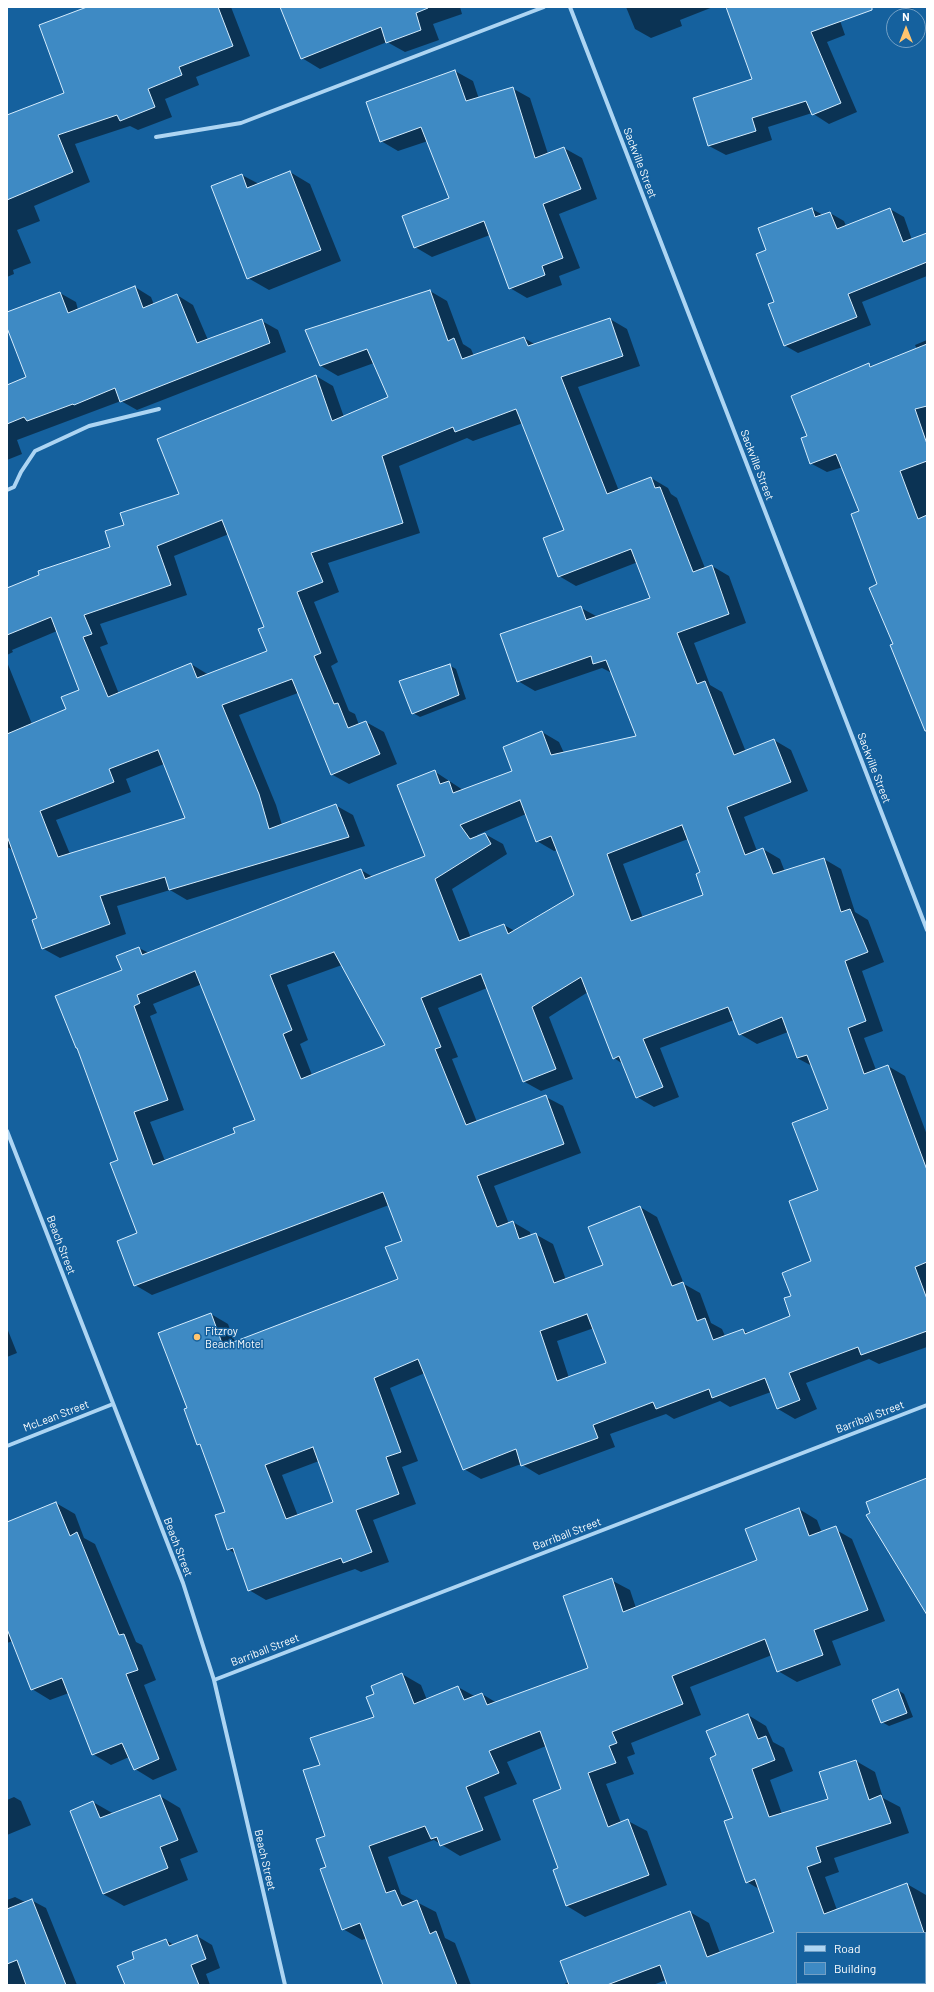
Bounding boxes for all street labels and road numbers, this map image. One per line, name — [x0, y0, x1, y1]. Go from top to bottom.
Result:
street label: Sackville Street — [621, 126, 659, 200]
street label: Sackville Street — [738, 428, 776, 502]
street label: Sackville Street — [855, 731, 893, 805]
street label: Beach Street — [44, 1214, 78, 1276]
street label: McLean Street — [21, 1397, 91, 1435]
street label: Barriball Street — [834, 1398, 906, 1436]
street label: Barriball Street — [531, 1515, 603, 1553]
street label: Beach Street — [161, 1516, 195, 1578]
street label: Barriball Street — [229, 1631, 301, 1669]
street label: Beach Street — [252, 1828, 278, 1892]

